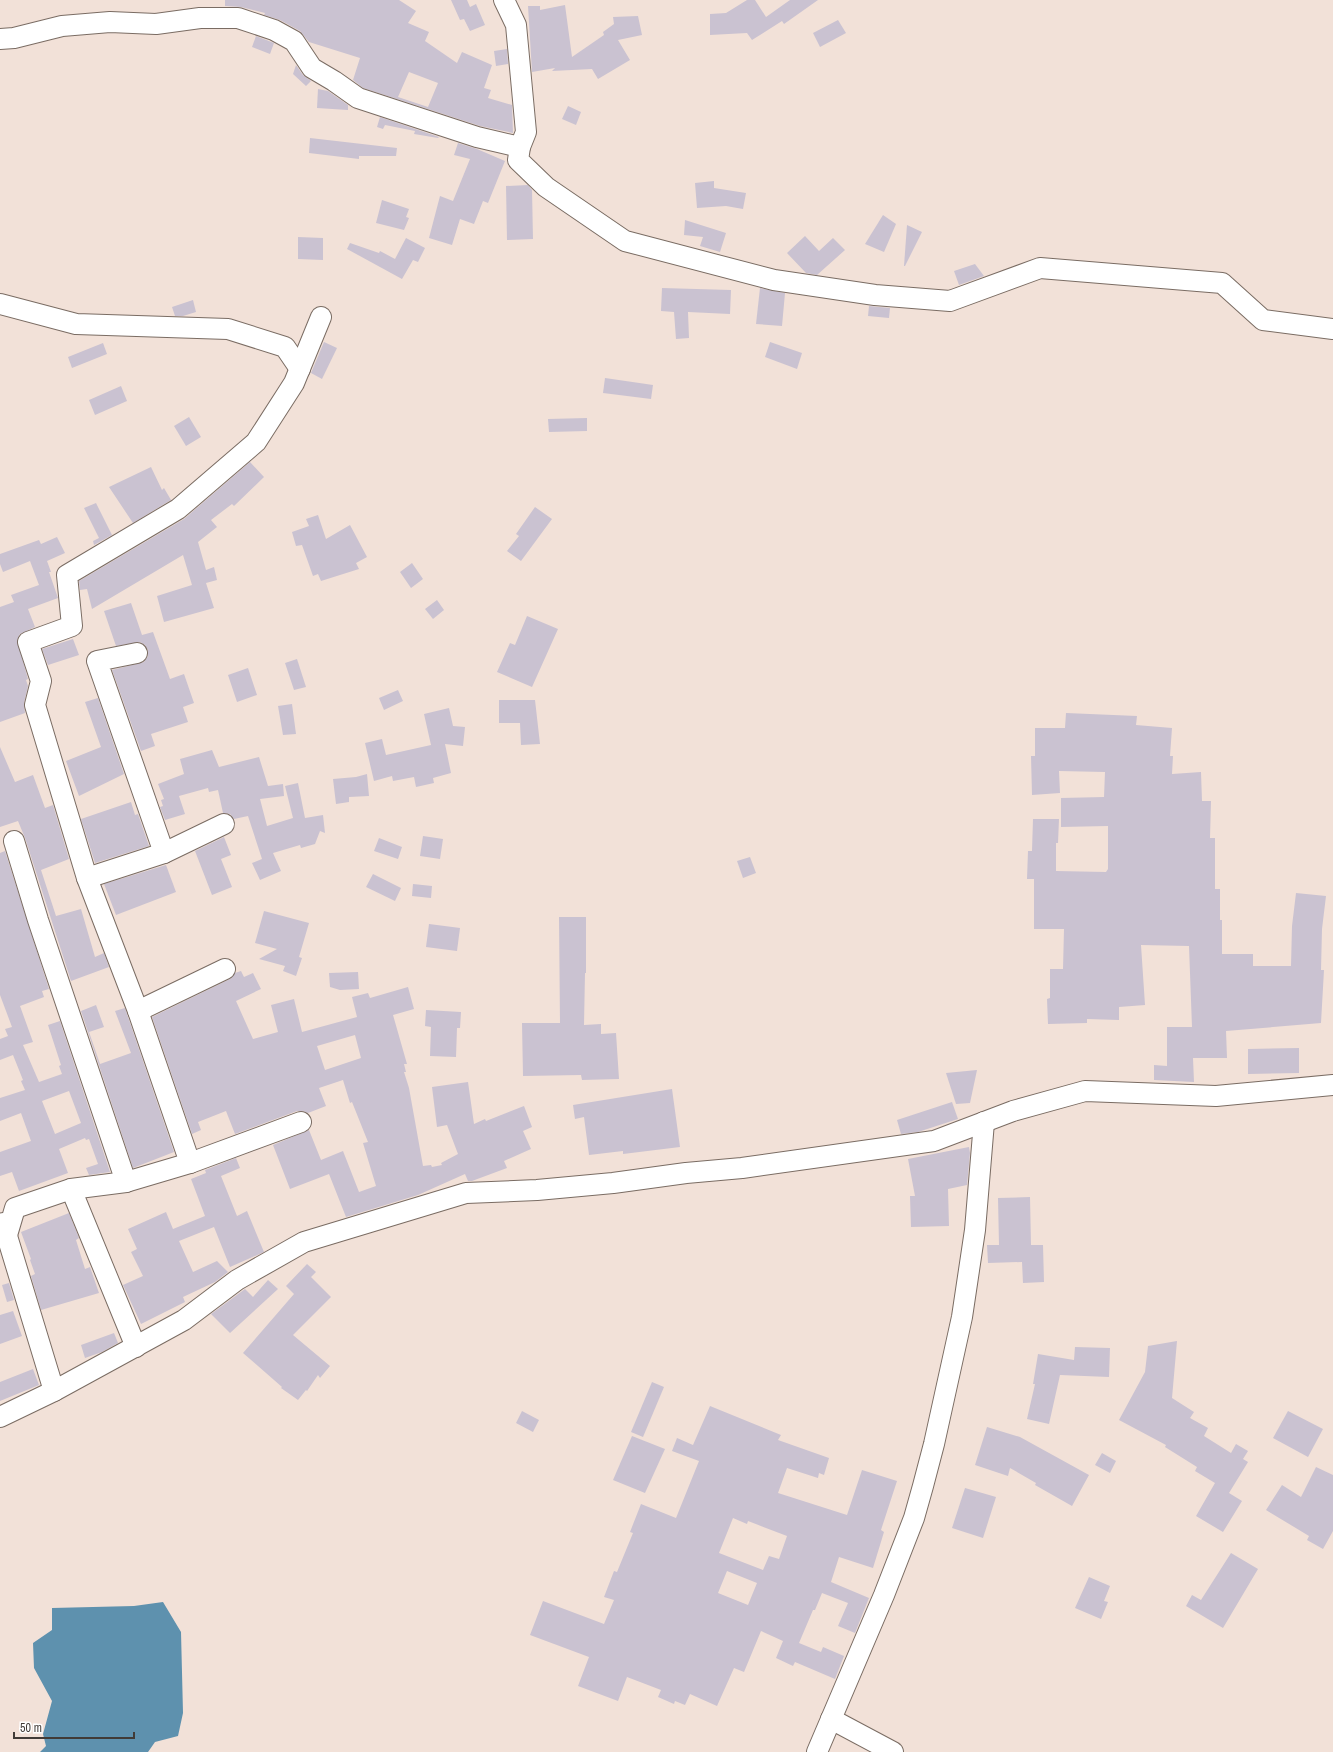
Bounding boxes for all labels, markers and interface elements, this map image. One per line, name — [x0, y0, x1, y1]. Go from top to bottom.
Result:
scale bar — [14, 1714, 134, 1740]
text: 50 m — [20, 1720, 42, 1736]

